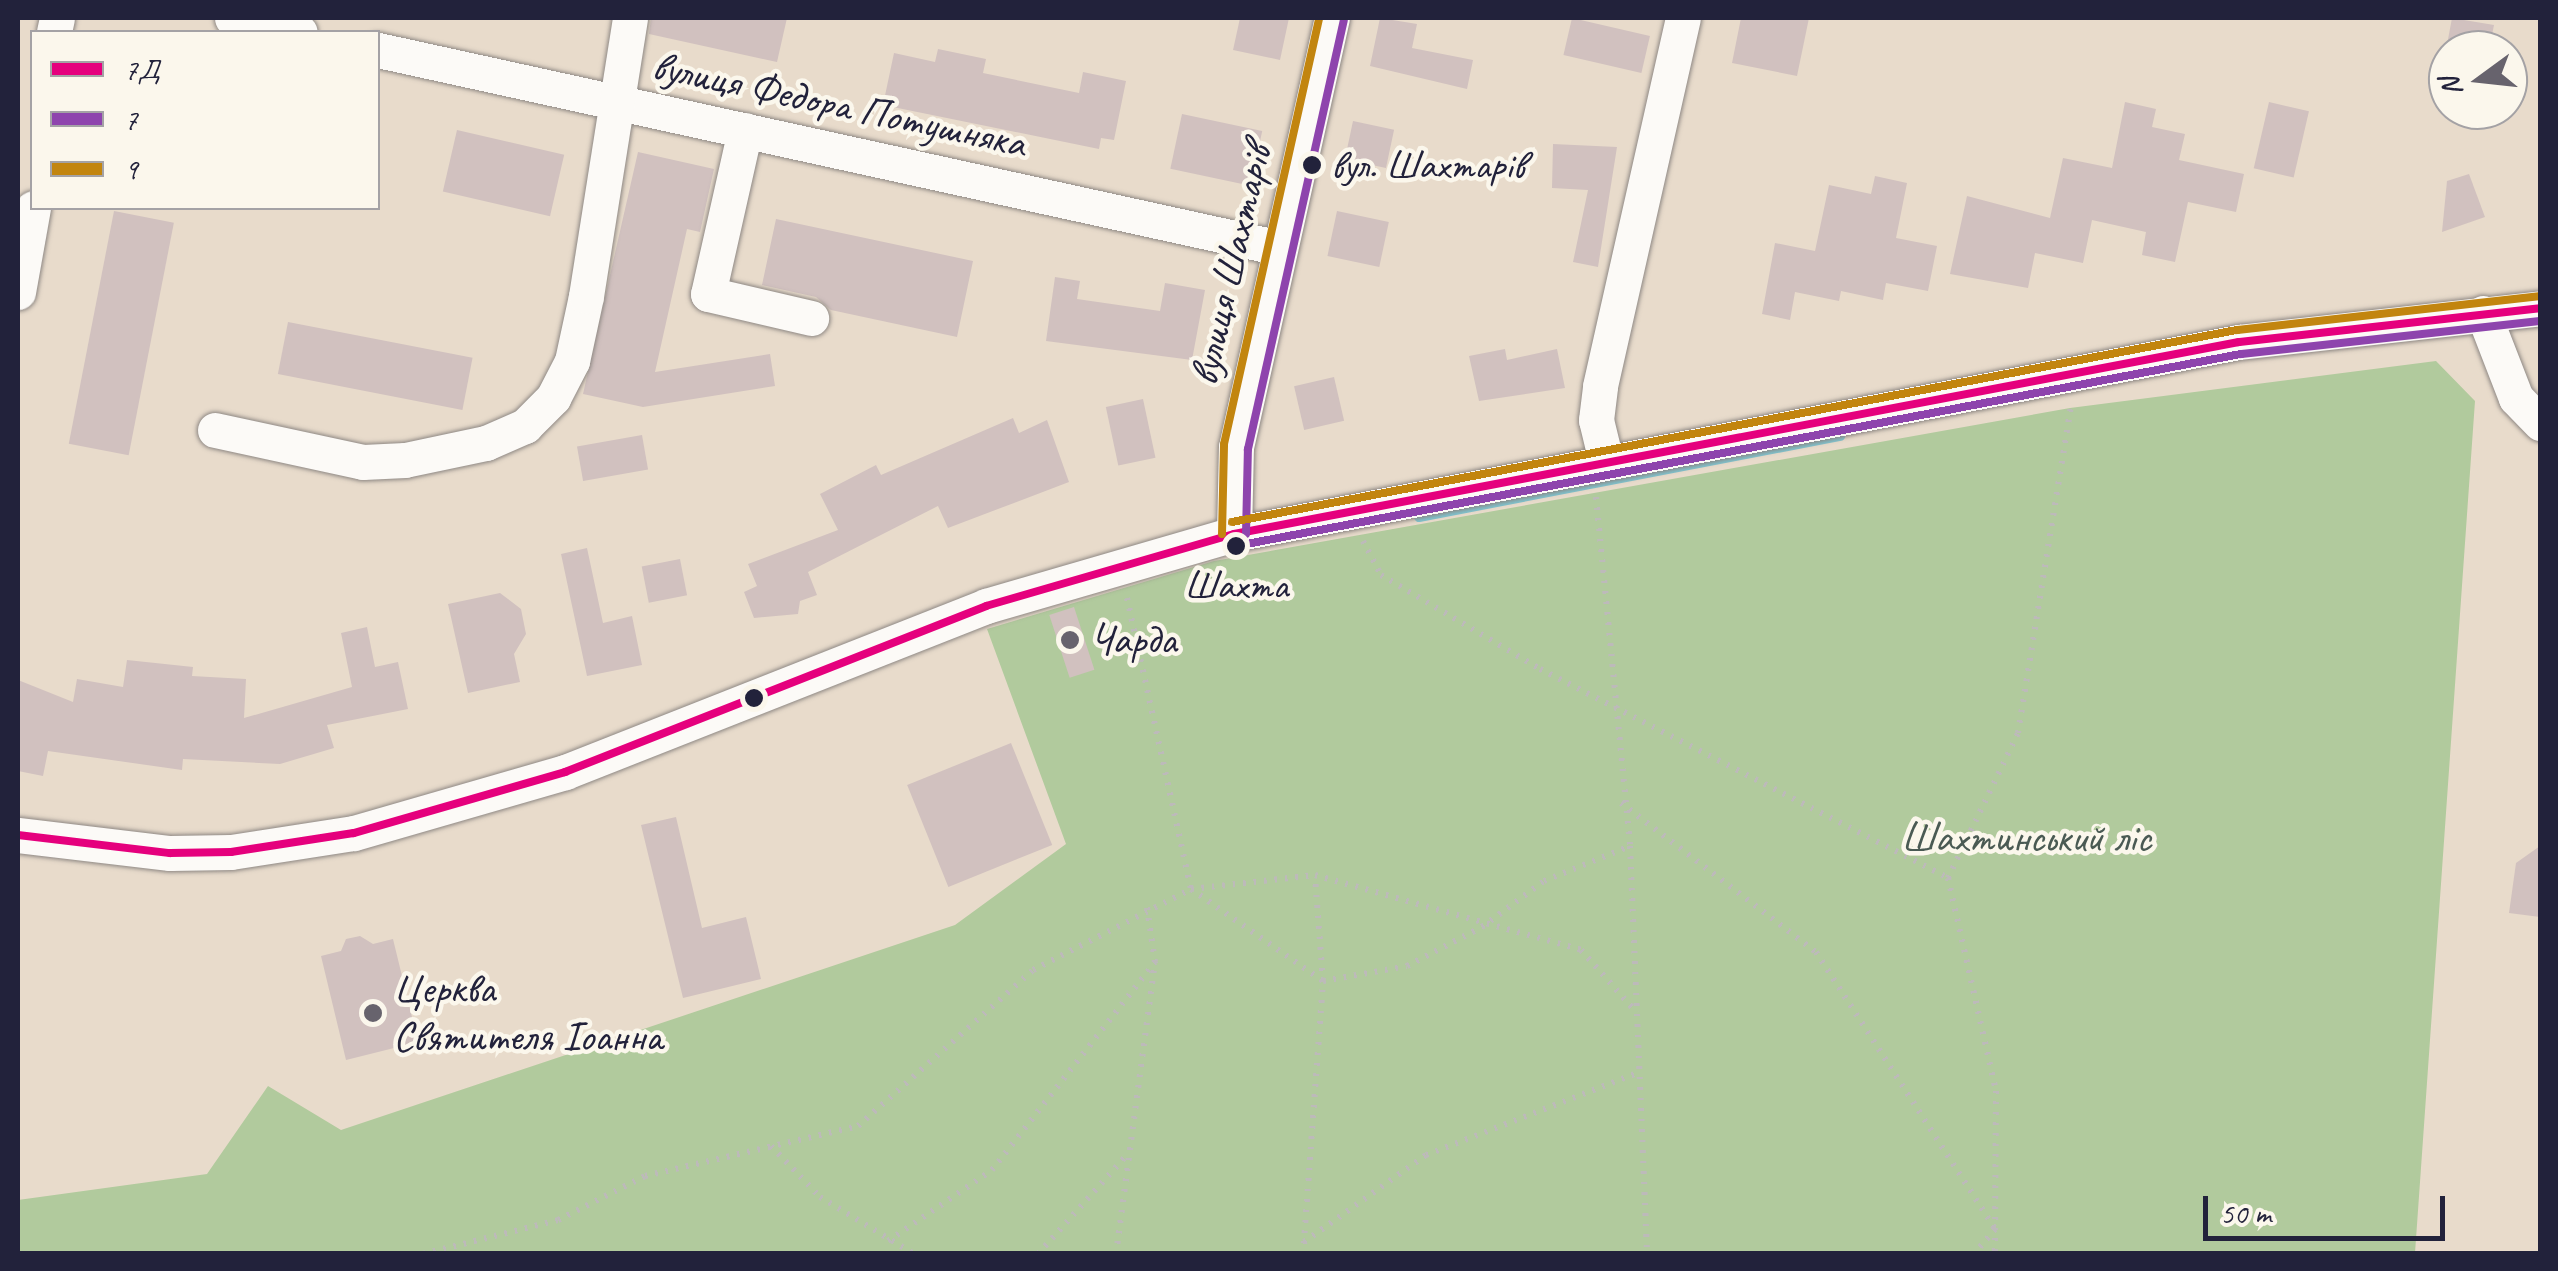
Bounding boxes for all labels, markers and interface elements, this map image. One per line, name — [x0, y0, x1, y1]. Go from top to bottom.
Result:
legend — [30, 30, 380, 210]
north arrow — [2428, 30, 2528, 130]
street label: вулиця Федора Потушняка — [650, 41, 1028, 169]
text: 7Д — [124, 50, 159, 88]
text: N — [2431, 74, 2470, 100]
text: 7 — [124, 100, 138, 138]
street label: вулиця Шахтарів — [1179, 140, 1283, 390]
place label: вул. Шахтарів — [1331, 141, 1525, 189]
text: 9 — [124, 150, 138, 188]
marker: вул. Шахтарів — [1302, 155, 1322, 175]
marker: Шахта — [1226, 536, 1246, 556]
place label: Шахта — [1184, 561, 1288, 609]
place label: Чарда — [1090, 615, 1176, 665]
marker: Чарда — [1059, 629, 1081, 651]
unlabelled marker — [744, 688, 764, 708]
park label: Шахтинський ліс — [1901, 813, 2151, 863]
place label: Церква Святителя Іоанна — [393, 964, 662, 1062]
marker: Церква Святителя Іоанна — [362, 1002, 384, 1024]
scale bar — [2208, 1176, 2450, 1238]
text: 50 m — [2220, 1194, 2271, 1232]

